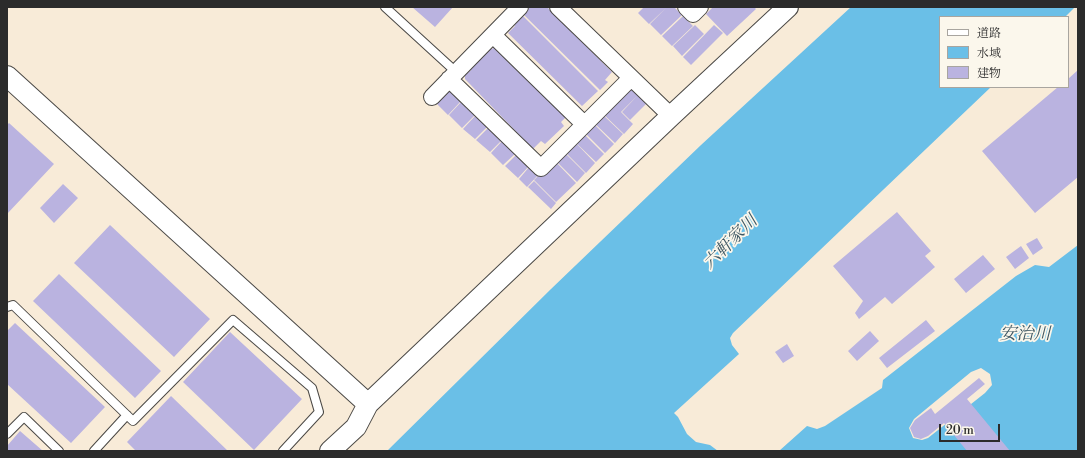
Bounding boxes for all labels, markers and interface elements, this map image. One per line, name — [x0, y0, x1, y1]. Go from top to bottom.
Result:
legend — [939, 16, 1069, 88]
text: 道路 — [977, 26, 1001, 41]
text: 水域 — [977, 46, 1001, 61]
text: 建物 — [977, 66, 1001, 81]
water label: 六軒家川 — [700, 212, 762, 274]
water label: 安治川 — [1000, 325, 1050, 345]
scale bar — [941, 416, 1002, 442]
text: 20 m — [946, 423, 974, 438]

